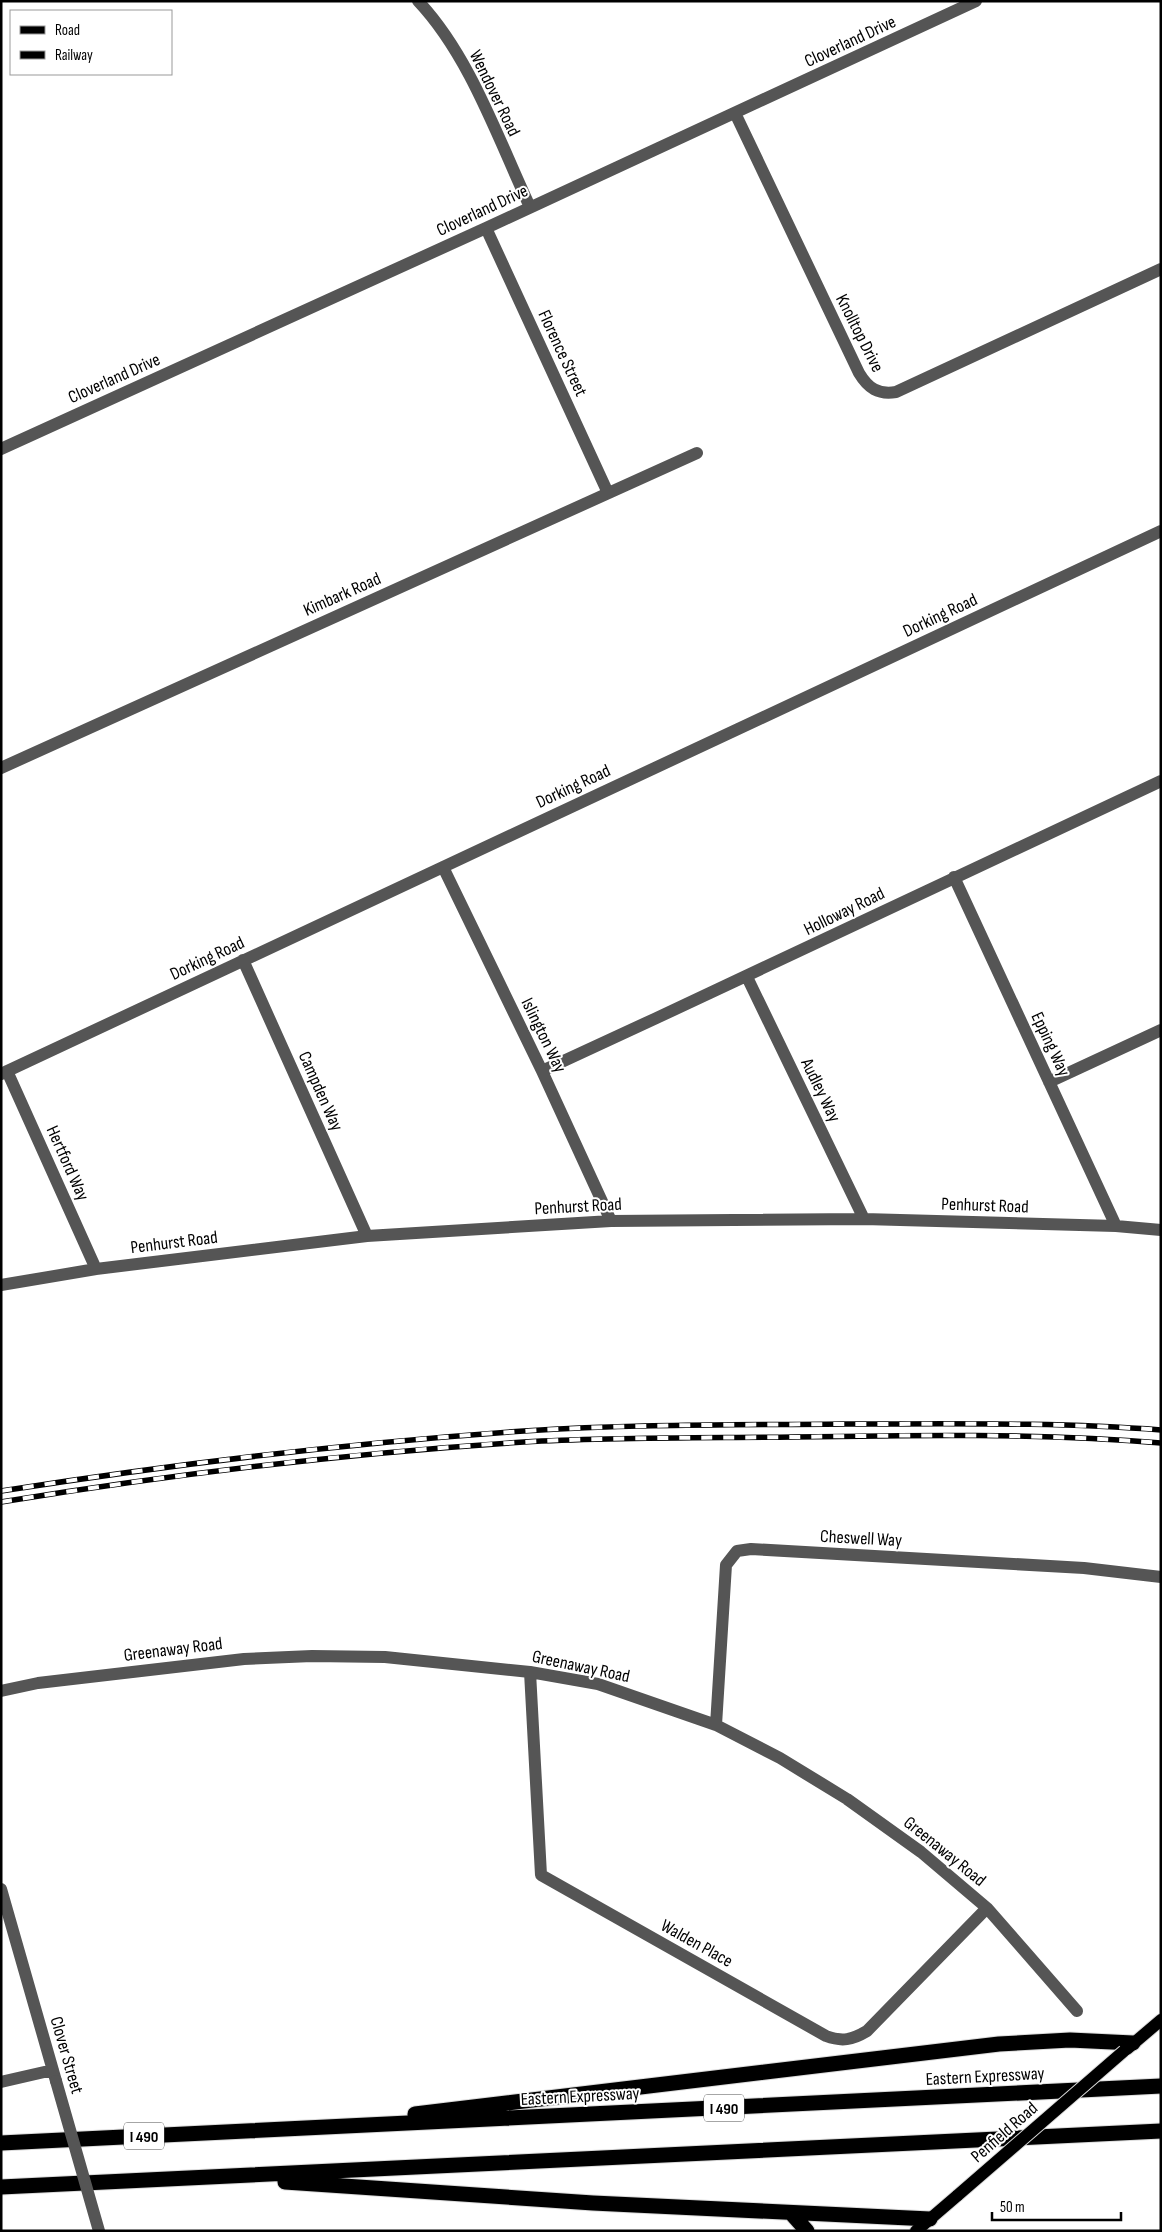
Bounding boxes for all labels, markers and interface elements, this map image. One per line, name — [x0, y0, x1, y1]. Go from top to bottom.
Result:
legend — [10, 10, 172, 75]
street label: Cloverland Drive — [801, 11, 899, 72]
text: Road — [55, 21, 80, 40]
text: Railway — [55, 46, 93, 65]
street label: Wendover Road — [465, 47, 524, 140]
street label: Cloverland Drive — [433, 180, 531, 241]
street label: Knolltop Drive — [831, 291, 888, 376]
street label: Florence Street — [533, 307, 592, 400]
street label: Cloverland Drive — [65, 349, 163, 408]
street label: Kimbark Road — [300, 568, 384, 621]
street label: Dorking Road — [900, 589, 981, 642]
street label: Dorking Road — [533, 760, 614, 813]
street label: Holloway Road — [800, 883, 888, 940]
street label: Dorking Road — [167, 932, 248, 985]
street label: Islington Way — [516, 995, 571, 1076]
street label: Epping Way — [1027, 1009, 1075, 1080]
street label: Campden Way — [294, 1048, 347, 1134]
street label: Audley Way — [796, 1054, 845, 1125]
street label: Hertford Way — [42, 1122, 93, 1204]
street label: Penhurst Road — [941, 1193, 1029, 1218]
street label: Penhurst Road — [534, 1194, 622, 1219]
street label: Penhurst Road — [129, 1227, 219, 1258]
street label: Cheswell Way — [819, 1526, 902, 1551]
street label: Greenaway Road — [122, 1633, 224, 1666]
street label: Greenaway Road — [530, 1646, 632, 1687]
street label: Greenaway Road — [899, 1812, 990, 1891]
street label: Walden Place — [657, 1915, 736, 1972]
street label: Clover Street — [45, 2014, 88, 2097]
street label: Eastern Expressway — [925, 2063, 1045, 2090]
street label: Eastern Expressway — [520, 2083, 640, 2110]
road number: I 490 — [704, 2094, 744, 2122]
street label: Penfield Road — [967, 2098, 1042, 2167]
road number: I 490 — [124, 2122, 164, 2150]
scale bar — [992, 2190, 1121, 2222]
text: 50 m — [1000, 2198, 1025, 2217]

